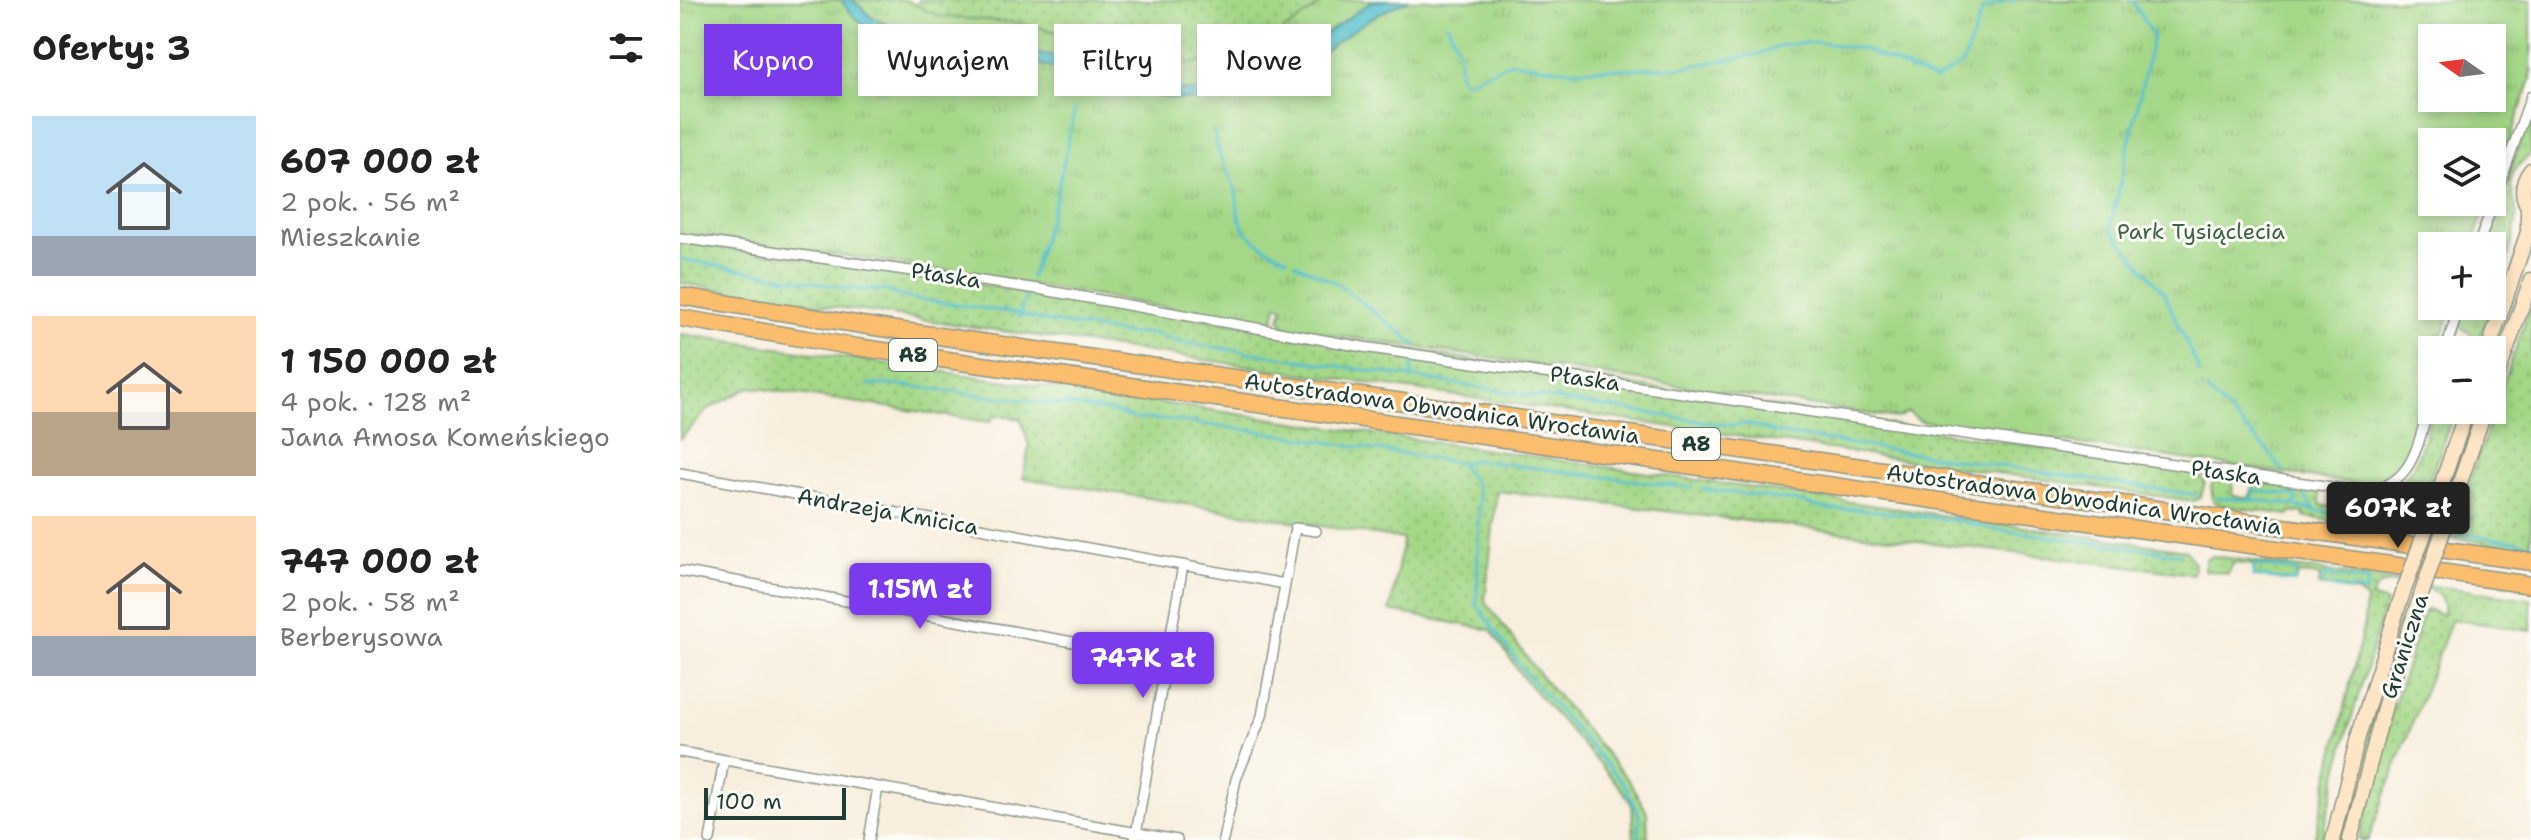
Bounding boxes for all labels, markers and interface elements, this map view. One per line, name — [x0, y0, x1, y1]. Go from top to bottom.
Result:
chip: Kupno — [704, 24, 842, 96]
chip: Wynajem — [858, 24, 1038, 96]
chip: Filtry — [1054, 24, 1181, 96]
chip: Nowe — [1197, 24, 1331, 96]
north arrow — [2418, 24, 2506, 112]
map controls — [2418, 24, 2506, 424]
text: Oferty: 3 — [32, 25, 191, 71]
icon: filters — [604, 26, 648, 70]
button: layers — [2418, 128, 2506, 216]
text: 607 000 zł — [280, 138, 479, 184]
icon: home — [96, 148, 192, 244]
text: 2 pok. · 56 m² — [280, 184, 460, 219]
park label: Park Tysiąclecia — [2117, 217, 2285, 246]
text: Mieszkanie — [280, 219, 421, 254]
button: + — [2418, 232, 2506, 320]
street label: Płaska — [909, 256, 983, 295]
button: − — [2418, 336, 2506, 424]
text: 1 150 000 zł — [280, 338, 496, 384]
road number: A8 — [889, 339, 937, 371]
icon: home — [96, 348, 192, 444]
street label: Płaska — [1548, 359, 1622, 398]
street label: Autostradowa Obwodnica Wrocławia — [1243, 366, 1642, 451]
text: 4 pok. · 128 m² — [280, 384, 472, 419]
text: Jana Amosa Komeńskiego — [280, 419, 610, 454]
road number: A8 — [1672, 428, 1720, 460]
street label: Płaska — [2189, 453, 2263, 492]
street label: Autostradowa Obwodnica Wrocławia — [1885, 457, 2284, 542]
street label: Andrzeja Kmicica — [795, 481, 981, 542]
pin: 607K zł — [2324, 482, 2472, 550]
text: 607K zł — [2345, 490, 2451, 525]
text: 747 000 zł — [280, 538, 479, 584]
icon: home — [96, 548, 192, 644]
pin: 1.15M zł — [837, 563, 1003, 631]
text: 1.15M zł — [867, 571, 973, 606]
text: 2 pok. · 58 m² — [280, 584, 460, 619]
street label: Graniczna — [2374, 590, 2435, 702]
text: Berberysowa — [280, 619, 443, 654]
pin: 747K zł — [1069, 632, 1217, 700]
text: 747K zł — [1090, 640, 1196, 675]
scale bar — [704, 784, 846, 820]
text: 100 m — [716, 787, 782, 816]

